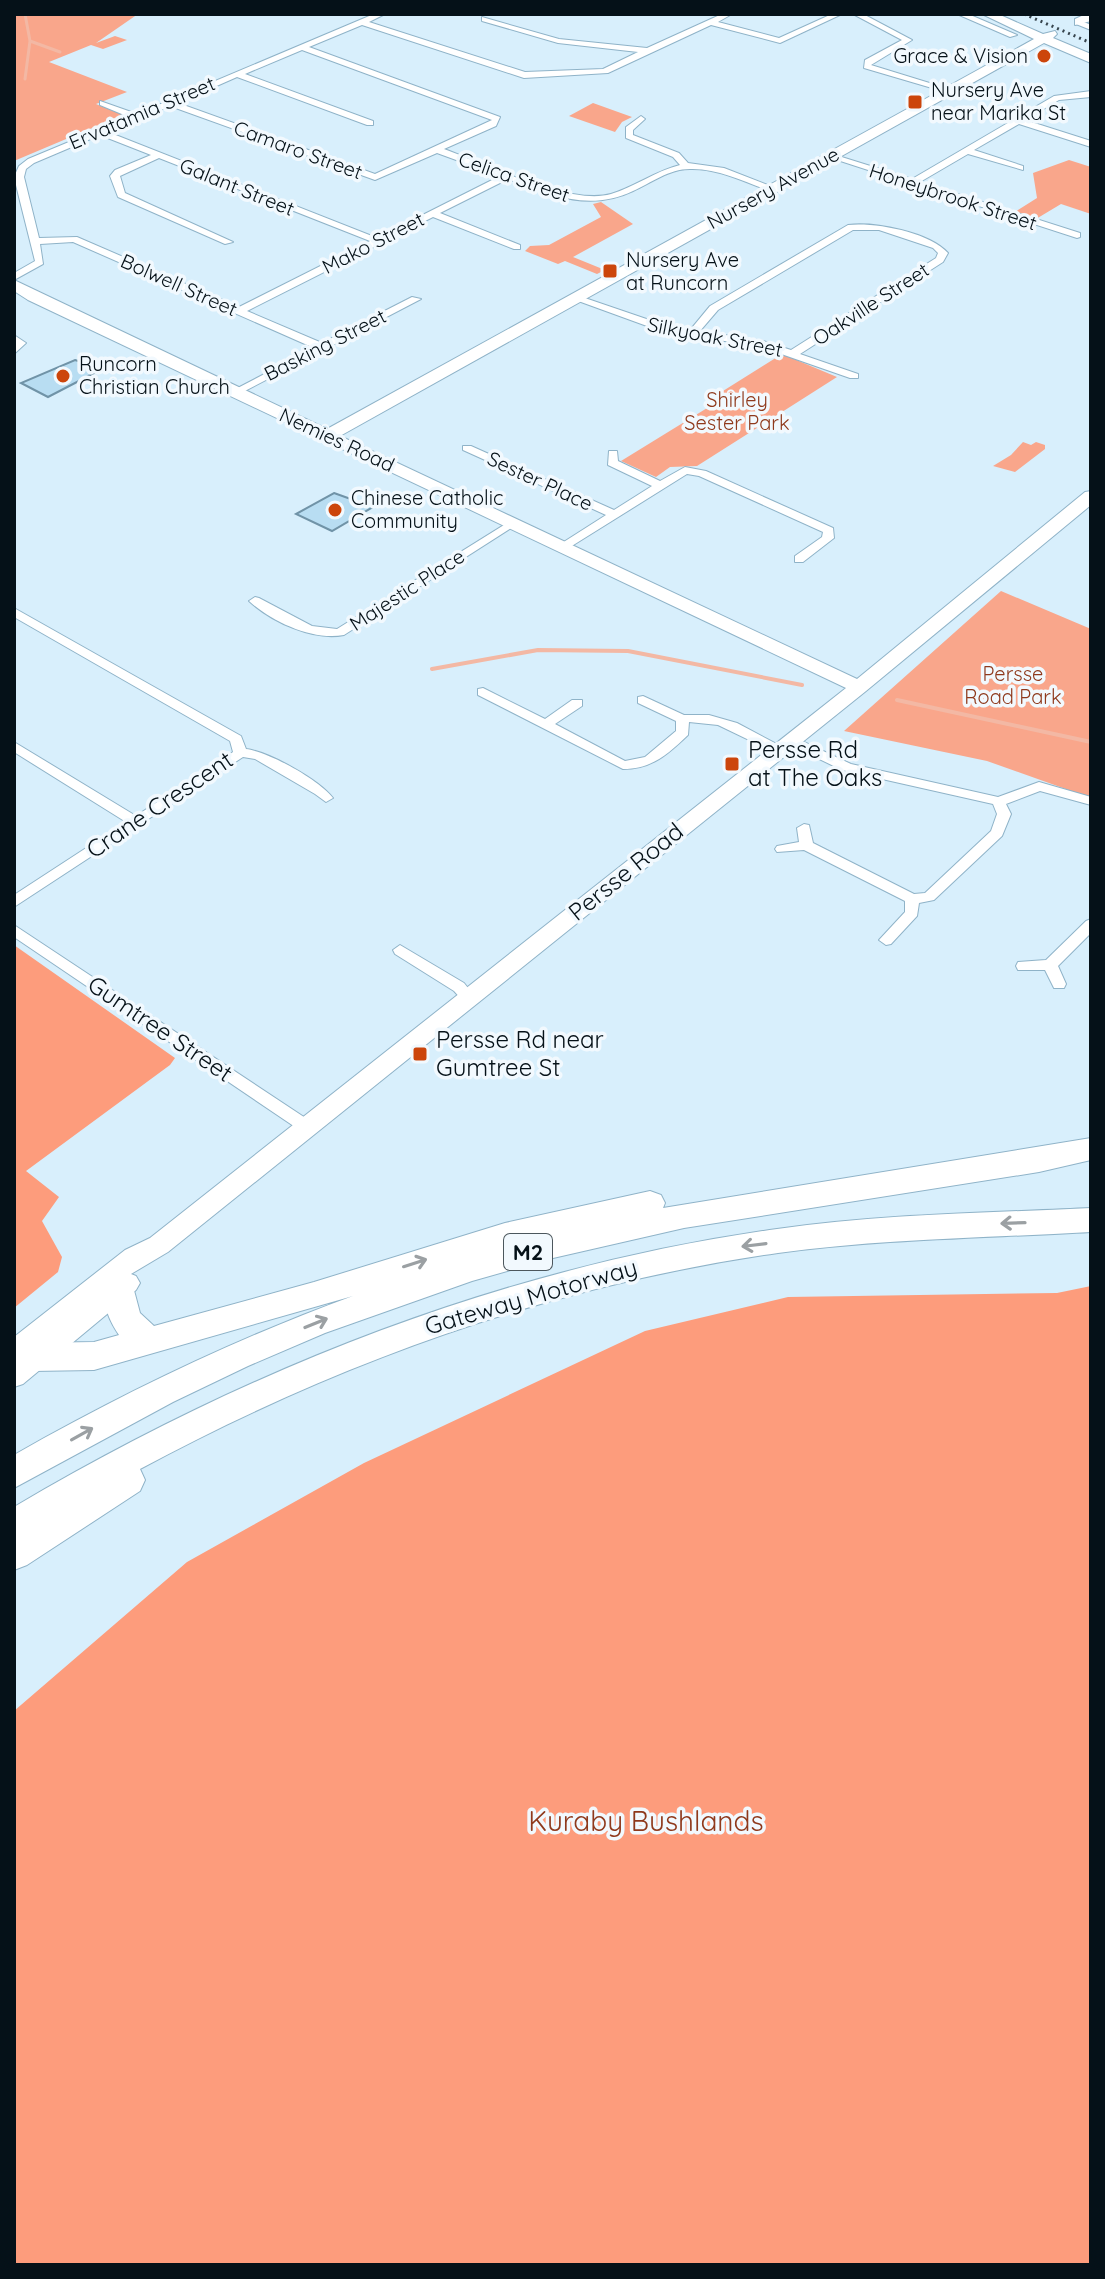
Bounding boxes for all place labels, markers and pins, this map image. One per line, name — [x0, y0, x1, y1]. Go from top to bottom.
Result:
place label: Grace & Vision — [893, 43, 1028, 68]
marker: Grace & Vision — [1035, 47, 1053, 65]
place label: Nursery Ave near Marika St — [931, 77, 1066, 125]
marker: Nursery Ave near Marika St — [906, 93, 924, 111]
place label: Nursery Ave at Runcorn — [626, 247, 739, 295]
marker: Nursery Ave at Runcorn — [601, 262, 619, 280]
place label: Runcorn Christian Church — [79, 351, 230, 399]
marker: Runcorn Christian Church — [54, 367, 72, 385]
place label: Chinese Catholic Community — [351, 485, 503, 533]
marker: Chinese Catholic Community — [326, 501, 344, 519]
place label: Persse Rd at The Oaks — [748, 734, 882, 792]
marker: Persse Rd at The Oaks — [723, 755, 741, 773]
place label: Persse Rd near Gumtree St — [436, 1024, 604, 1082]
marker: Persse Rd near Gumtree St — [411, 1045, 429, 1063]

